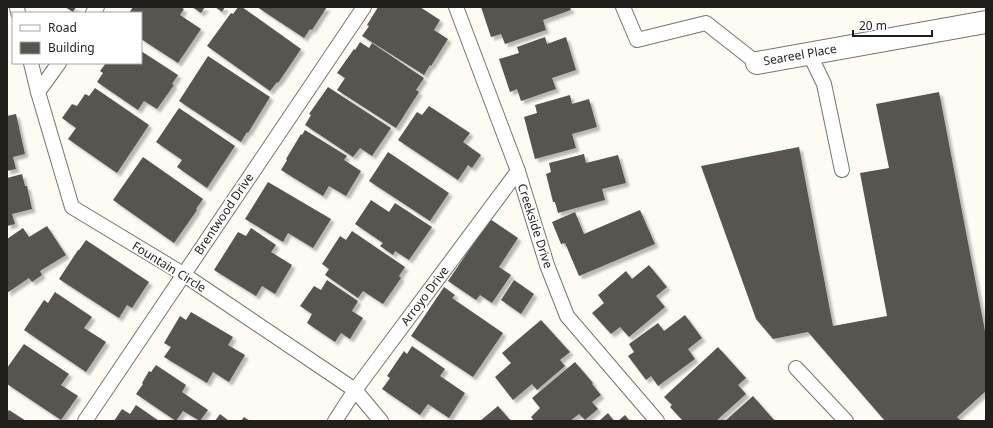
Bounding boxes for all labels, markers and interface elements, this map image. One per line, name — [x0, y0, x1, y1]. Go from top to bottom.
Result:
legend — [12, 12, 142, 64]
scale bar — [853, 12, 932, 38]
text: 20 m — [859, 17, 887, 34]
text: Road — [48, 19, 77, 36]
text: Building — [48, 39, 95, 56]
street label: Seareel Place — [762, 40, 838, 69]
street label: Brentwood Drive — [190, 169, 257, 258]
street label: Creekside Drive — [514, 181, 557, 271]
street label: Fountain Circle — [129, 237, 210, 296]
street label: Arroyo Drive — [397, 262, 453, 329]

